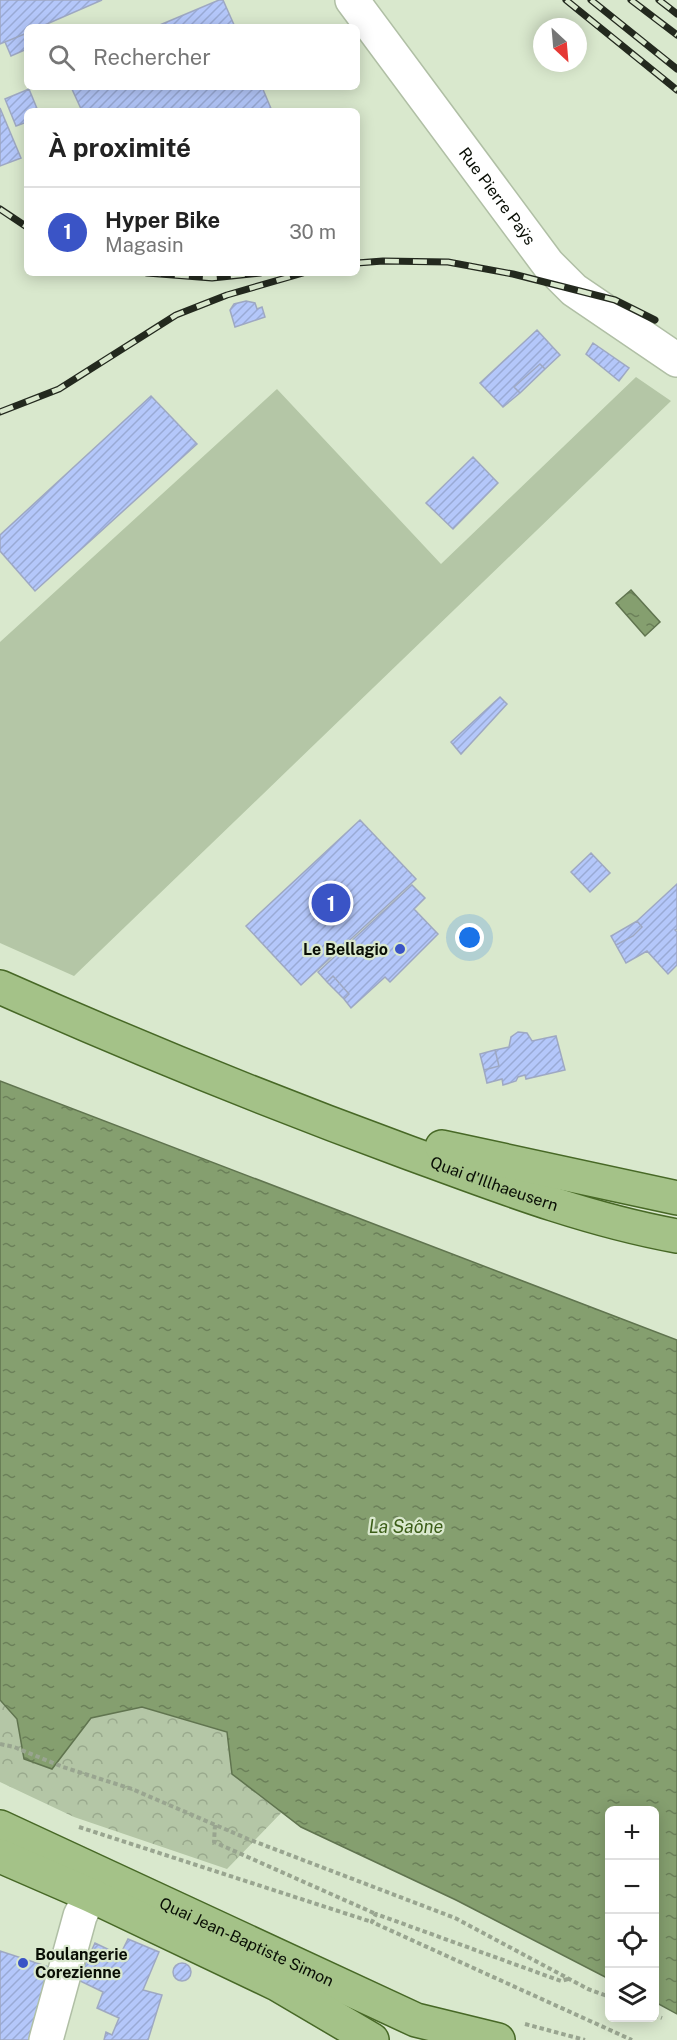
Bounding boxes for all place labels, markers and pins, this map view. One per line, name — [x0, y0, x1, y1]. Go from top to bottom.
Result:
pin: 1 — [312, 880, 350, 926]
place label: Le Bellagio — [303, 940, 388, 959]
marker: Le Bellagio — [393, 942, 407, 956]
place label: Boulangerie Corezienne — [35, 1945, 128, 1982]
marker: Boulangerie Corezienne — [16, 1956, 30, 1970]

